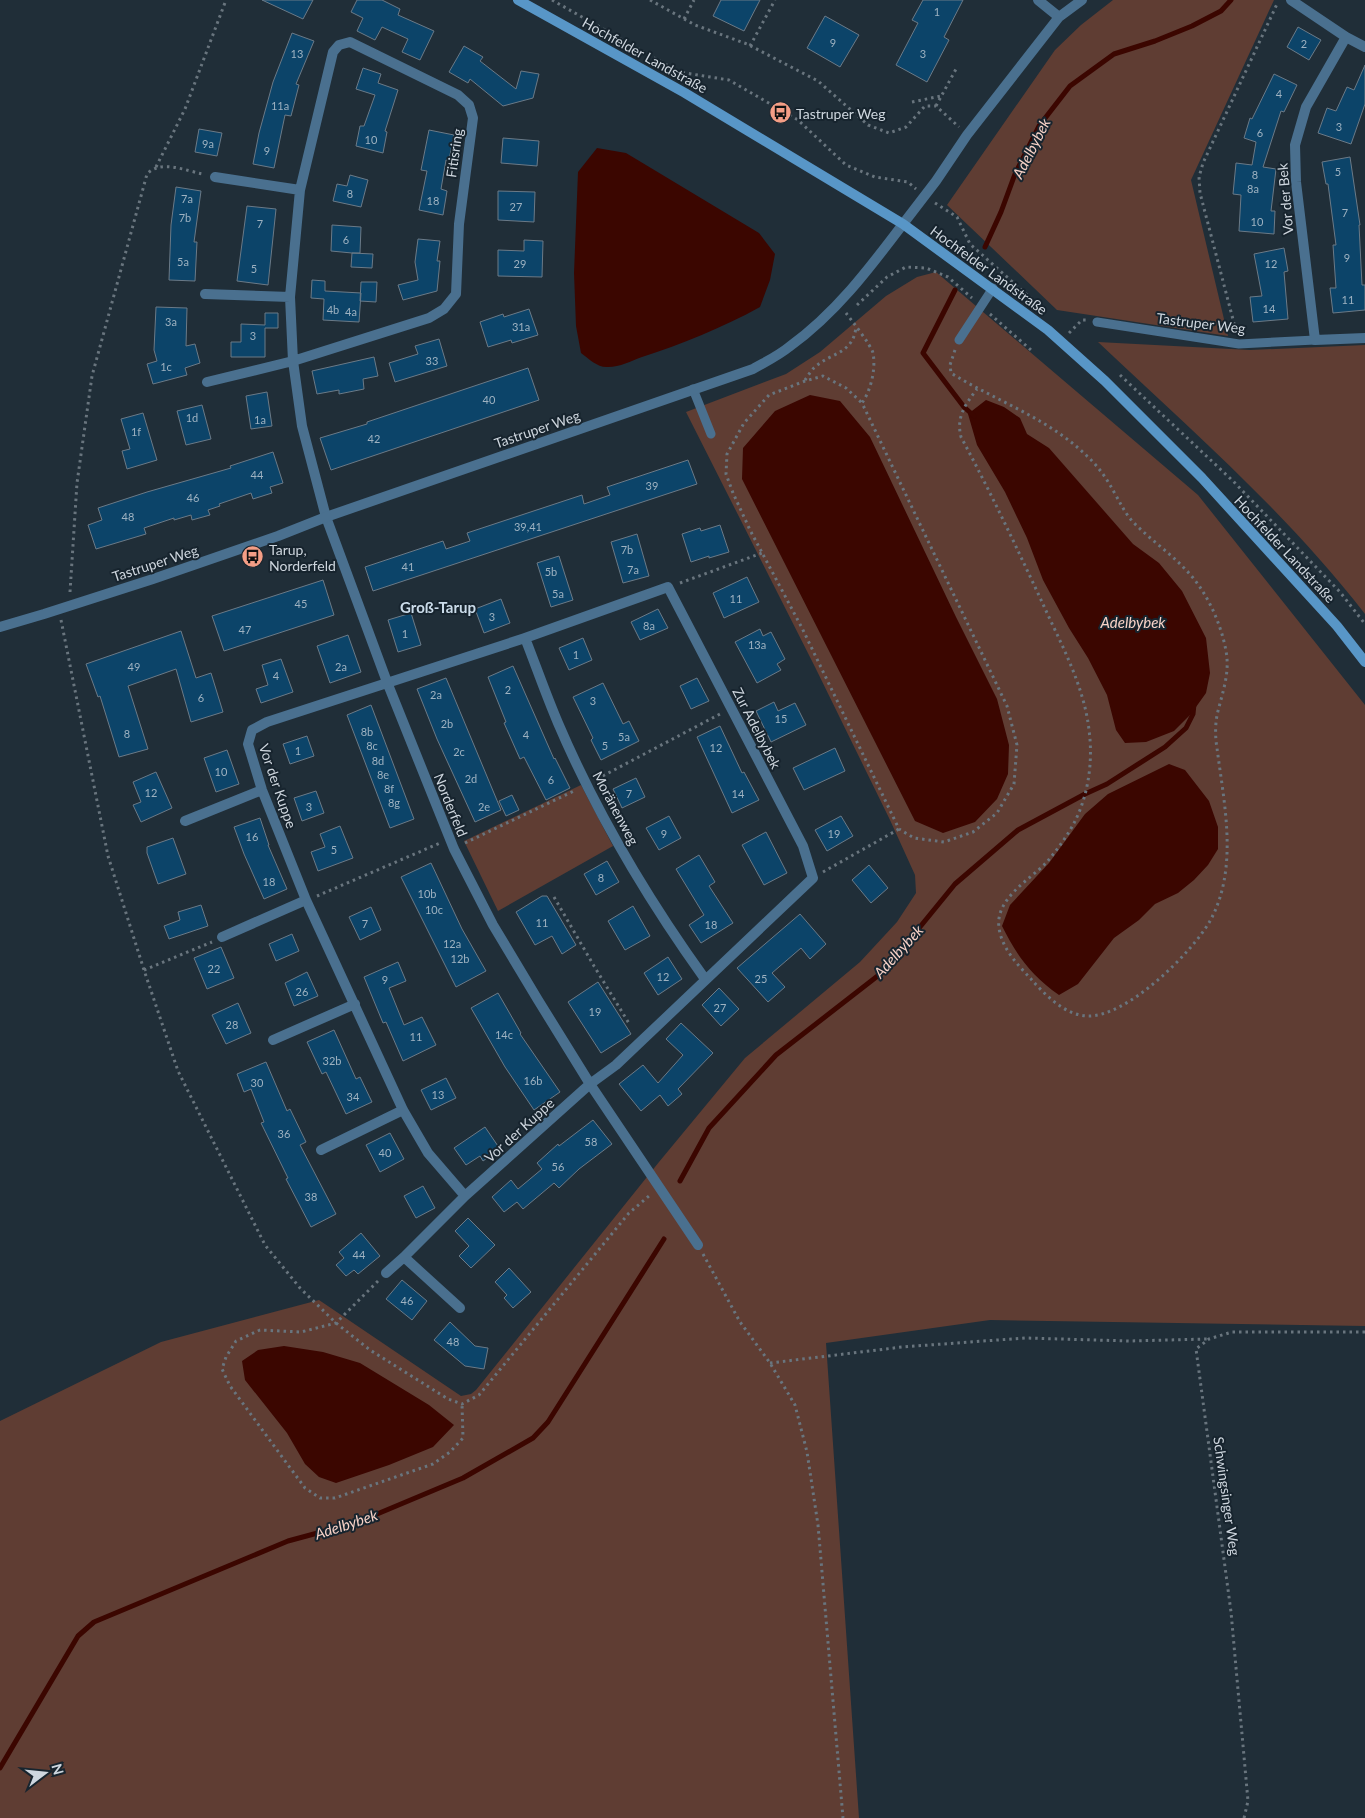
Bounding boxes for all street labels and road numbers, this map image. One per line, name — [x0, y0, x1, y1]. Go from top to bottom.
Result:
street label: Hochfelder Landstraße — [580, 14, 710, 96]
street label: Fitisring — [442, 127, 466, 179]
street label: Vor der Bek — [1273, 162, 1297, 236]
street label: Hochfelder Landstraße — [927, 222, 1051, 318]
street label: Tastruper Weg — [1156, 309, 1246, 337]
street label: Tastruper Weg — [492, 406, 582, 452]
street label: Hochfelder Landstraße — [1231, 492, 1339, 606]
street label: Tastruper Weg — [110, 541, 200, 585]
street label: Zur Adelbybek — [729, 685, 785, 772]
street label: Vor der Kuppe — [256, 742, 300, 830]
street label: Moränenweg — [589, 768, 643, 848]
street label: Norderfeld — [431, 771, 471, 839]
street label: Vor der Kuppe — [481, 1094, 557, 1166]
street label: Schwingsinger Weg — [1210, 1435, 1244, 1557]

